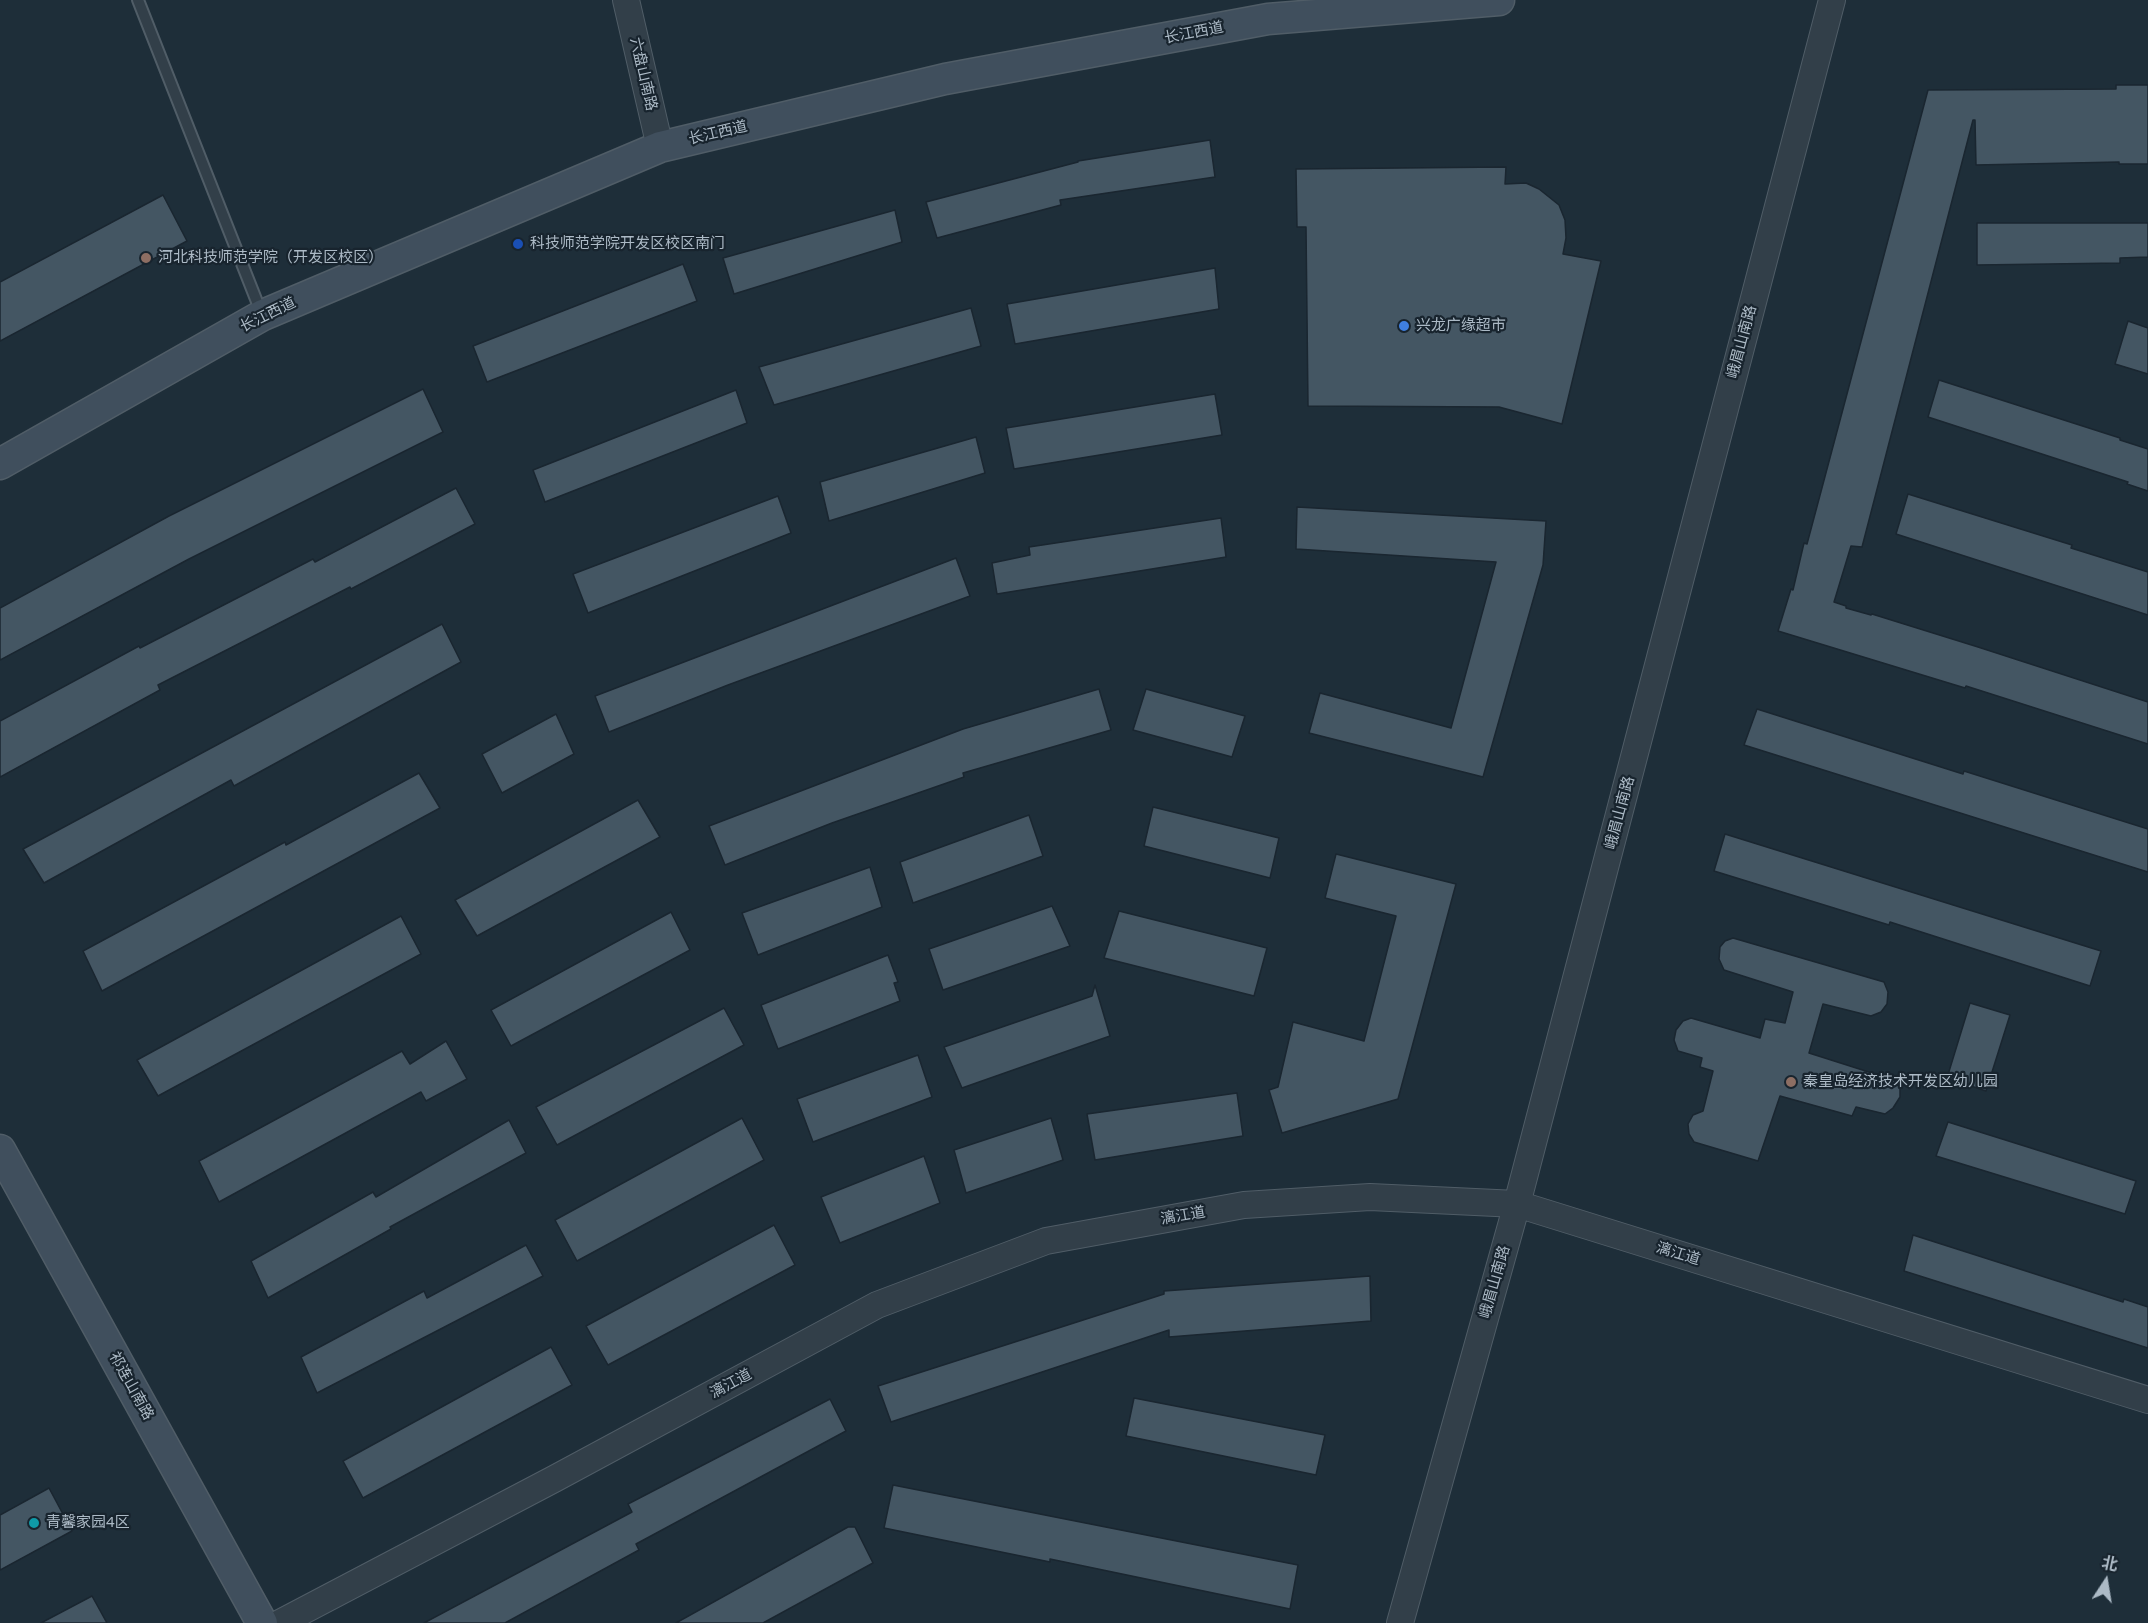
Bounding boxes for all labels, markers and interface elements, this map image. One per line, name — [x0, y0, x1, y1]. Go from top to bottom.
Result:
street label: 长江西道 — [1163, 18, 1225, 48]
street label: 六盘山南路 — [626, 35, 660, 113]
street label: 长江西道 — [687, 117, 749, 149]
place label: 科技师范学院开发区校区南门 — [530, 235, 725, 253]
marker: 科技师范学院开发区校区南门 — [511, 237, 525, 251]
place label: 河北科技师范学院（开发区校区） — [158, 249, 383, 267]
marker: 河北科技师范学院（开发区校区） — [139, 251, 153, 265]
street label: 长江西道 — [237, 294, 299, 336]
street label: 峨眉山南路 — [1724, 303, 1760, 381]
place label: 兴龙广缘超市 — [1416, 317, 1506, 335]
marker: 兴龙广缘超市 — [1397, 319, 1411, 333]
street label: 峨眉山南路 — [1602, 774, 1638, 852]
place label: 秦皇岛经济技术开发区幼儿园 — [1803, 1073, 1998, 1091]
marker: 秦皇岛经济技术开发区幼儿园 — [1784, 1075, 1798, 1089]
street label: 漓江道 — [1159, 1203, 1207, 1229]
street label: 漓江道 — [1654, 1239, 1702, 1269]
street label: 峨眉山南路 — [1476, 1243, 1514, 1321]
street label: 祁连山南路 — [105, 1349, 157, 1423]
street label: 漓江道 — [707, 1365, 755, 1403]
place label: 青馨家园4区 — [46, 1514, 130, 1532]
marker: 青馨家园4区 — [27, 1516, 41, 1530]
north arrow — [2076, 1551, 2136, 1611]
text: 北 — [2100, 1551, 2120, 1576]

